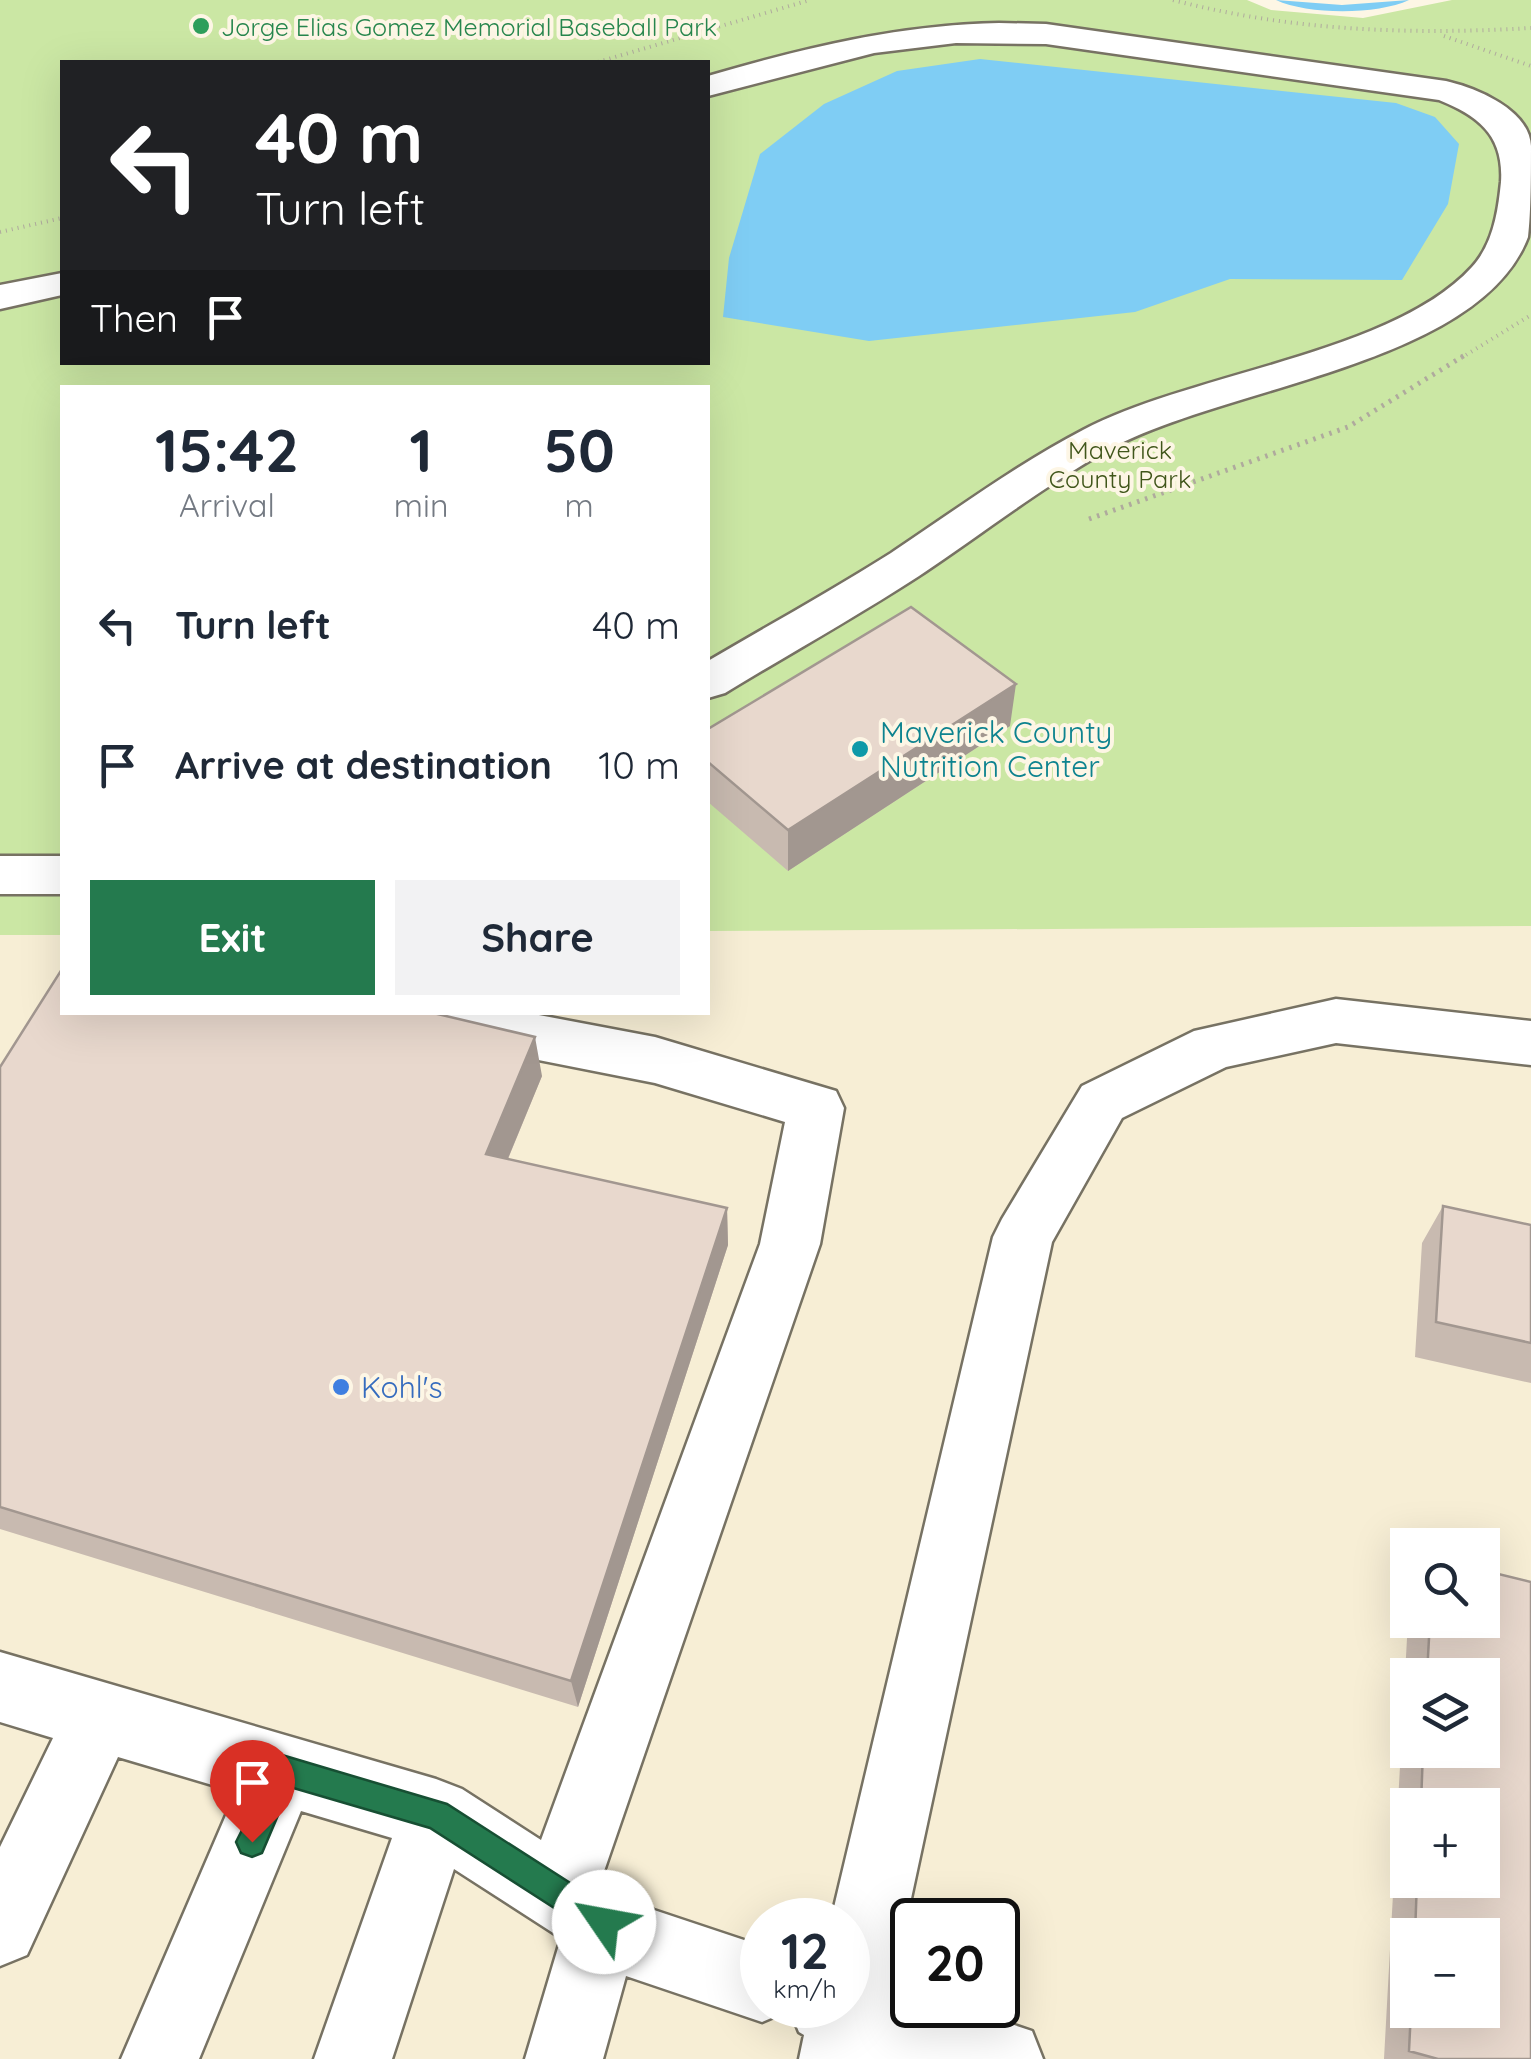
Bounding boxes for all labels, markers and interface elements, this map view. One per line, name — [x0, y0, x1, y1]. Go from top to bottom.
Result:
place label: Jorge Elias Gomez Memorial Baseball Park — [221, 11, 717, 42]
marker: Jorge Elias Gomez Memorial Baseball Park — [190, 15, 212, 37]
text: 40 m — [255, 93, 423, 181]
icon: left — [90, 100, 220, 230]
text: Turn left — [255, 180, 425, 236]
icon: arrive — [198, 290, 253, 345]
text: Then — [90, 294, 178, 342]
text: 15:42 — [155, 412, 299, 487]
text: 1 — [409, 412, 433, 487]
text: 50 — [543, 412, 615, 487]
park label: Maverick County Park — [1049, 434, 1191, 494]
text: Arrival — [179, 485, 275, 525]
text: min — [394, 485, 448, 525]
text: m — [565, 485, 594, 525]
icon: left — [90, 598, 145, 653]
text: Turn left — [175, 601, 331, 649]
text: 40 m — [592, 601, 680, 649]
place label: Maverick County Nutrition Center — [880, 713, 1112, 785]
icon: arrive — [90, 738, 145, 793]
marker: Maverick County Nutrition Center — [849, 738, 871, 760]
text: Arrive at destination — [175, 741, 552, 789]
text: 10 m — [598, 741, 680, 789]
button: Exit — [90, 880, 375, 995]
button: Share — [395, 880, 680, 995]
place label: Kohl's — [361, 1368, 443, 1406]
marker: Kohl's — [330, 1376, 352, 1398]
map controls — [1390, 1528, 1500, 2028]
button: search — [1390, 1528, 1500, 1638]
button: layers — [1390, 1658, 1500, 1768]
pin — [210, 1740, 295, 1843]
icon: arrive — [225, 1755, 280, 1810]
button: + — [1390, 1788, 1500, 1898]
position arrow — [552, 1870, 656, 1974]
speed limit sign: 20 — [890, 1898, 1020, 2028]
button: − — [1390, 1918, 1500, 2028]
text: 12 — [781, 1919, 829, 1982]
text: km/h — [773, 1973, 837, 2004]

